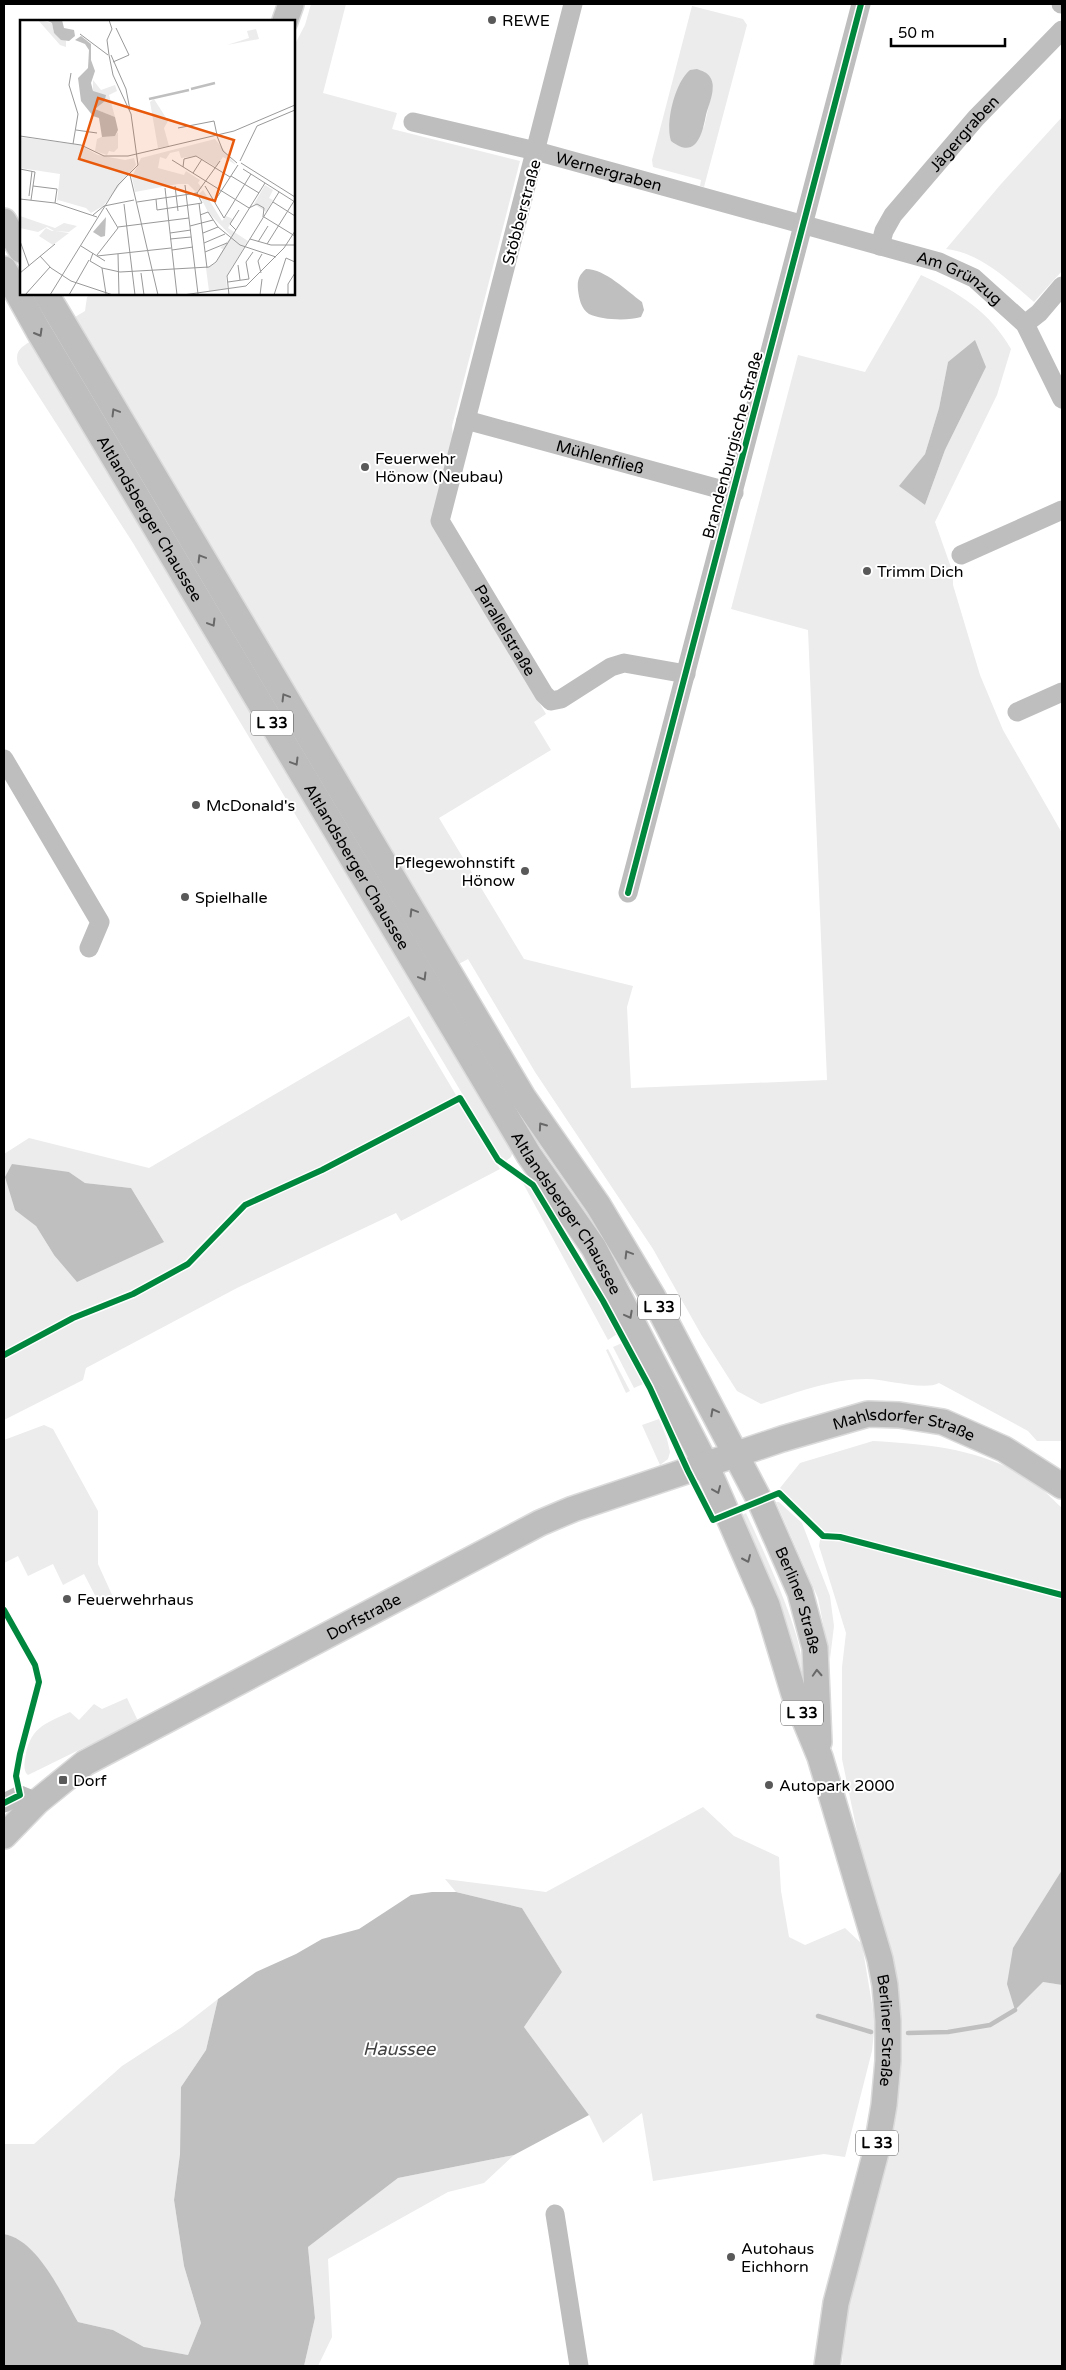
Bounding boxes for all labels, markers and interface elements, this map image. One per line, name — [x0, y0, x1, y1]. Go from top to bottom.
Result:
place label: REWE — [502, 11, 550, 31]
marker: REWE — [486, 14, 498, 26]
scale bar — [891, 15, 1005, 47]
inset map — [20, 20, 295, 295]
text: 50 m — [898, 24, 935, 42]
street label: Jägergraben — [925, 91, 1004, 176]
street label: Wernergraben — [553, 148, 664, 196]
street label: Stöbberstraße — [498, 157, 546, 267]
street label: Am Grünzug — [914, 247, 1006, 310]
one-way arrow — [33, 327, 43, 336]
street label: Brandenburgische Straße — [698, 349, 768, 541]
one-way arrow — [111, 409, 121, 418]
street label: Altlandsberger Chaussee — [92, 432, 206, 606]
street label: Mühlenfließ — [554, 436, 646, 479]
place label: Feuerwehr Hönow (Neubau) — [375, 449, 503, 487]
marker: Feuerwehr Hönow (Neubau) — [359, 461, 371, 473]
one-way arrow — [198, 554, 208, 563]
place label: Trimm Dich — [877, 562, 964, 582]
marker: Trimm Dich — [861, 565, 873, 577]
street label: Parallelstraße — [470, 581, 540, 680]
one-way arrow — [206, 617, 216, 626]
one-way arrow — [281, 694, 291, 703]
road number: L 33 — [251, 710, 293, 736]
one-way arrow — [289, 757, 299, 766]
street label: Altlandsberger Chaussee — [299, 780, 414, 954]
place label: McDonald's — [206, 796, 295, 816]
marker: McDonald's — [190, 799, 202, 811]
place label: Pflegewohnstift Hönow — [394, 853, 515, 891]
marker: Pflegewohnstift Hönow — [519, 865, 531, 877]
place label: Spielhalle — [195, 888, 268, 908]
marker: Spielhalle — [179, 891, 191, 903]
one-way arrow — [409, 908, 419, 917]
one-way arrow — [417, 972, 427, 981]
one-way arrow — [539, 1122, 548, 1132]
street label: Altlandsberger Chaussee — [506, 1128, 625, 1298]
one-way arrow — [624, 1250, 634, 1259]
road number: L 33 — [638, 1294, 680, 1320]
one-way arrow — [623, 1310, 633, 1319]
street label: Mahlsdorfer Straße — [830, 1405, 978, 1446]
one-way arrow — [710, 1408, 720, 1417]
one-way arrow — [710, 1485, 721, 1494]
street label: Berliner Straße — [770, 1544, 824, 1655]
one-way arrow — [740, 1554, 751, 1563]
street label: Dorfstraße — [323, 1589, 405, 1645]
place label: Feuerwehrhaus — [77, 1590, 194, 1610]
marker: Feuerwehrhaus — [61, 1593, 73, 1605]
one-way arrow — [811, 1669, 822, 1677]
road number: L 33 — [781, 1700, 823, 1726]
place label: Dorf — [73, 1771, 108, 1791]
marker: Dorf — [57, 1774, 69, 1786]
place label: Autopark 2000 — [779, 1776, 894, 1796]
marker: Autopark 2000 — [763, 1779, 775, 1791]
street label: Berliner Straße — [872, 1972, 897, 2087]
water label: Haussee — [363, 2038, 436, 2060]
road number: L 33 — [856, 2130, 898, 2156]
place label: Autohaus Eichhorn — [741, 2239, 814, 2277]
marker: Autohaus Eichhorn — [725, 2251, 737, 2263]

